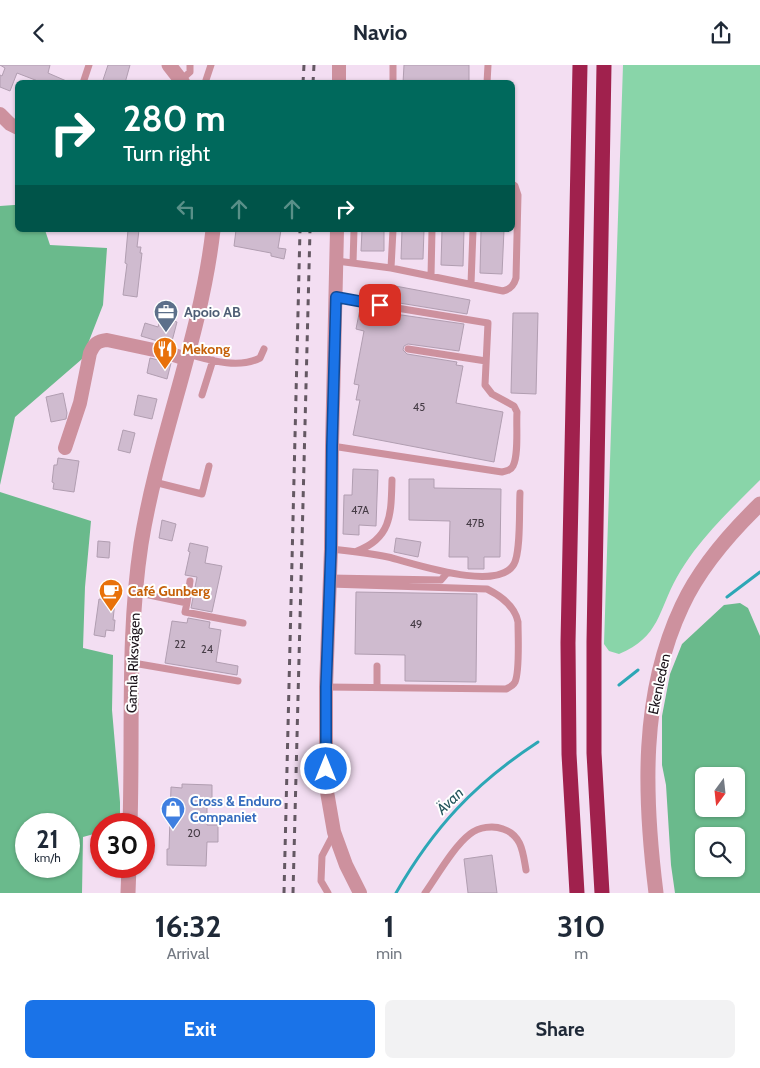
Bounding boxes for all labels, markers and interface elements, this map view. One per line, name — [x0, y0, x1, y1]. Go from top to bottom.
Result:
icon: back — [25, 19, 53, 47]
text: Navio — [353, 19, 407, 46]
icon: share — [707, 19, 735, 47]
text: 280 m — [123, 97, 226, 140]
icon: right — [40, 100, 105, 165]
text: Turn right — [123, 140, 210, 167]
icon: left — [172, 195, 200, 223]
icon: ahead — [225, 195, 253, 223]
icon: ahead — [278, 195, 306, 223]
icon: right — [331, 195, 359, 223]
pin — [359, 284, 401, 326]
icon: arrive — [366, 291, 394, 319]
office icon: Apoio AB — [153, 299, 179, 333]
place label: Apoio AB — [184, 303, 241, 321]
restaurant icon: Mekong — [152, 336, 178, 370]
place label: Mekong — [182, 340, 230, 358]
house number: 45 — [413, 400, 425, 414]
house number: 47A — [351, 503, 369, 517]
house number: 47B — [466, 516, 485, 530]
cafe icon: Café Gunberg — [98, 578, 124, 612]
place label: Café Gunberg — [128, 582, 210, 600]
street label: Gamla Riksvägen — [122, 612, 144, 714]
house number: 49 — [410, 617, 422, 631]
house number: 22 — [174, 637, 186, 651]
house number: 24 — [201, 642, 214, 656]
street label: Ekenleden — [644, 652, 674, 716]
position arrow — [299, 742, 351, 794]
north arrow — [695, 767, 745, 817]
map controls — [695, 767, 745, 877]
water label: Ävan — [431, 783, 467, 819]
place label: Cross & Enduro Companiet — [190, 792, 282, 826]
shop icon: Cross & Enduro Companiet — [160, 796, 186, 830]
speed limit sign: 30 — [90, 813, 155, 878]
text: 21 — [36, 824, 59, 854]
house number: 20 — [187, 826, 201, 840]
button: search — [695, 827, 745, 877]
text: km/h — [34, 850, 61, 865]
text: 16:32 — [155, 908, 221, 945]
text: 1 — [384, 908, 395, 945]
text: 310 — [557, 908, 605, 945]
text: Arrival — [167, 944, 209, 963]
text: min — [376, 944, 402, 963]
text: m — [574, 944, 588, 963]
button: Exit — [25, 1000, 375, 1058]
button: Share — [385, 1000, 735, 1058]

